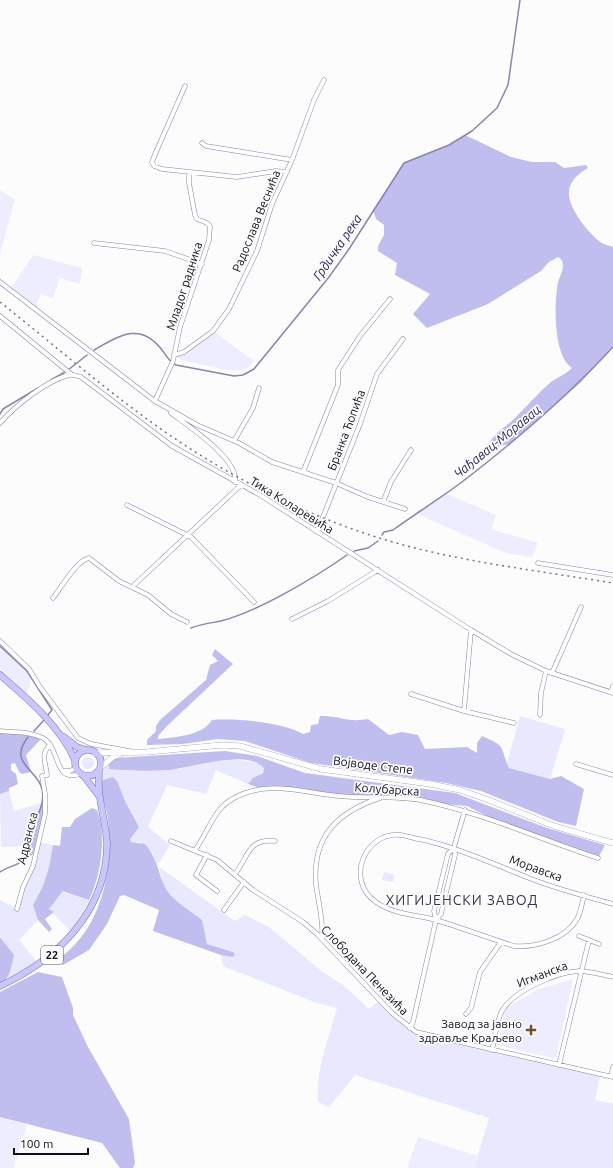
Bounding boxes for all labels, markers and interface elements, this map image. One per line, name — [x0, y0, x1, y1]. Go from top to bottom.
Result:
street label: Радослава Веснића — [230, 168, 282, 274]
water label: Грдичка река — [310, 211, 364, 283]
street label: Младог радника — [164, 240, 204, 332]
street label: Бранка Ћопића — [325, 388, 367, 472]
water label: Чађавац-Моравац — [451, 402, 544, 481]
street label: Тика Коларевића — [248, 474, 336, 536]
street label: Војводе Степе — [332, 754, 414, 776]
street label: Колубарска — [354, 780, 420, 798]
street label: Адранска — [14, 811, 40, 865]
street label: Моравска — [508, 852, 564, 884]
district label: ХИГИЈЕНСКИ ЗАВОД — [386, 892, 538, 908]
street label: Слободана Пенезића — [319, 923, 411, 1017]
road number: 22 — [41, 946, 63, 964]
street label: Игманска — [515, 958, 569, 990]
place label: Завод за јавно здравље Краљево — [419, 1017, 522, 1044]
marker: Завод за јавно здравље Краљево — [525, 1024, 537, 1036]
scale bar — [14, 1130, 88, 1156]
text: 100 m — [20, 1137, 53, 1150]

